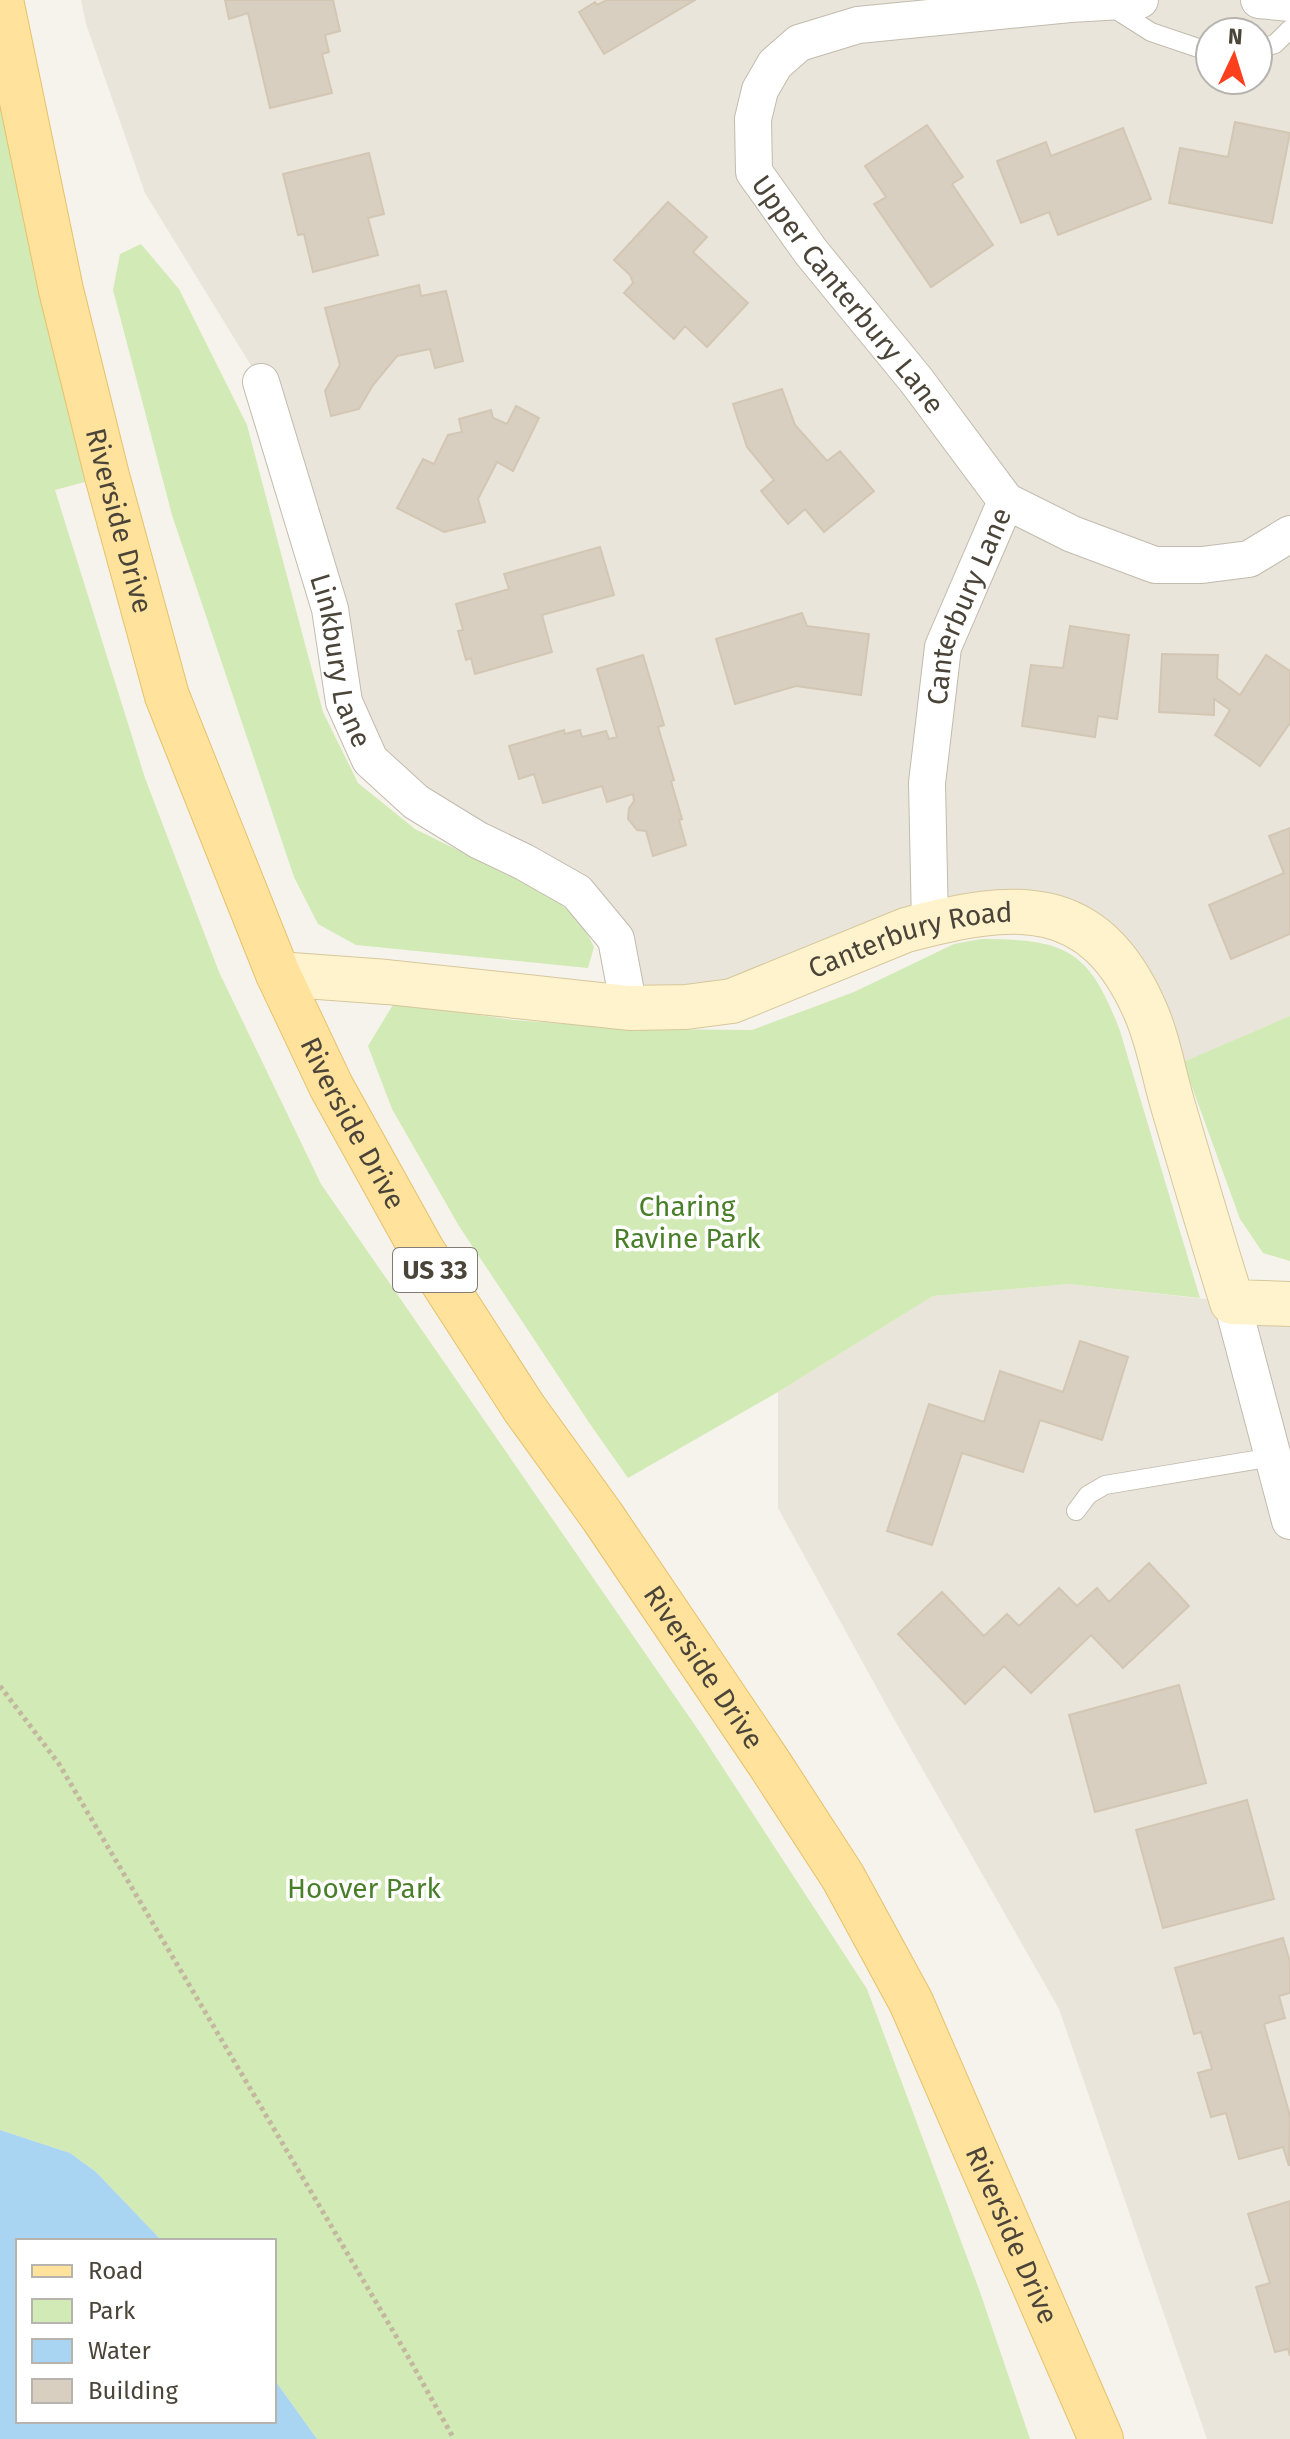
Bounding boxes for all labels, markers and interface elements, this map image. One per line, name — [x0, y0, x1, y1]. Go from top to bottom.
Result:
north arrow — [1194, 16, 1274, 96]
text: N — [1227, 23, 1244, 51]
street label: Upper Canterbury Lane — [745, 169, 951, 420]
street label: Riverside Drive — [79, 425, 160, 617]
street label: Canterbury Lane — [920, 503, 1018, 707]
street label: Linkbury Lane — [303, 570, 378, 753]
street label: Canterbury Road — [803, 896, 1013, 985]
street label: Riverside Drive — [293, 1032, 412, 1215]
park label: Charing Ravine Park — [613, 1190, 761, 1255]
road number: US 33 — [393, 1248, 477, 1292]
street label: Riverside Drive — [637, 1579, 771, 1755]
park label: Hoover Park — [287, 1872, 442, 1905]
street label: Riverside Drive — [959, 2141, 1065, 2329]
legend — [16, 2239, 276, 2423]
text: Road — [88, 2257, 143, 2285]
text: Park — [88, 2297, 136, 2325]
text: Water — [88, 2337, 152, 2365]
text: Building — [88, 2377, 178, 2405]

